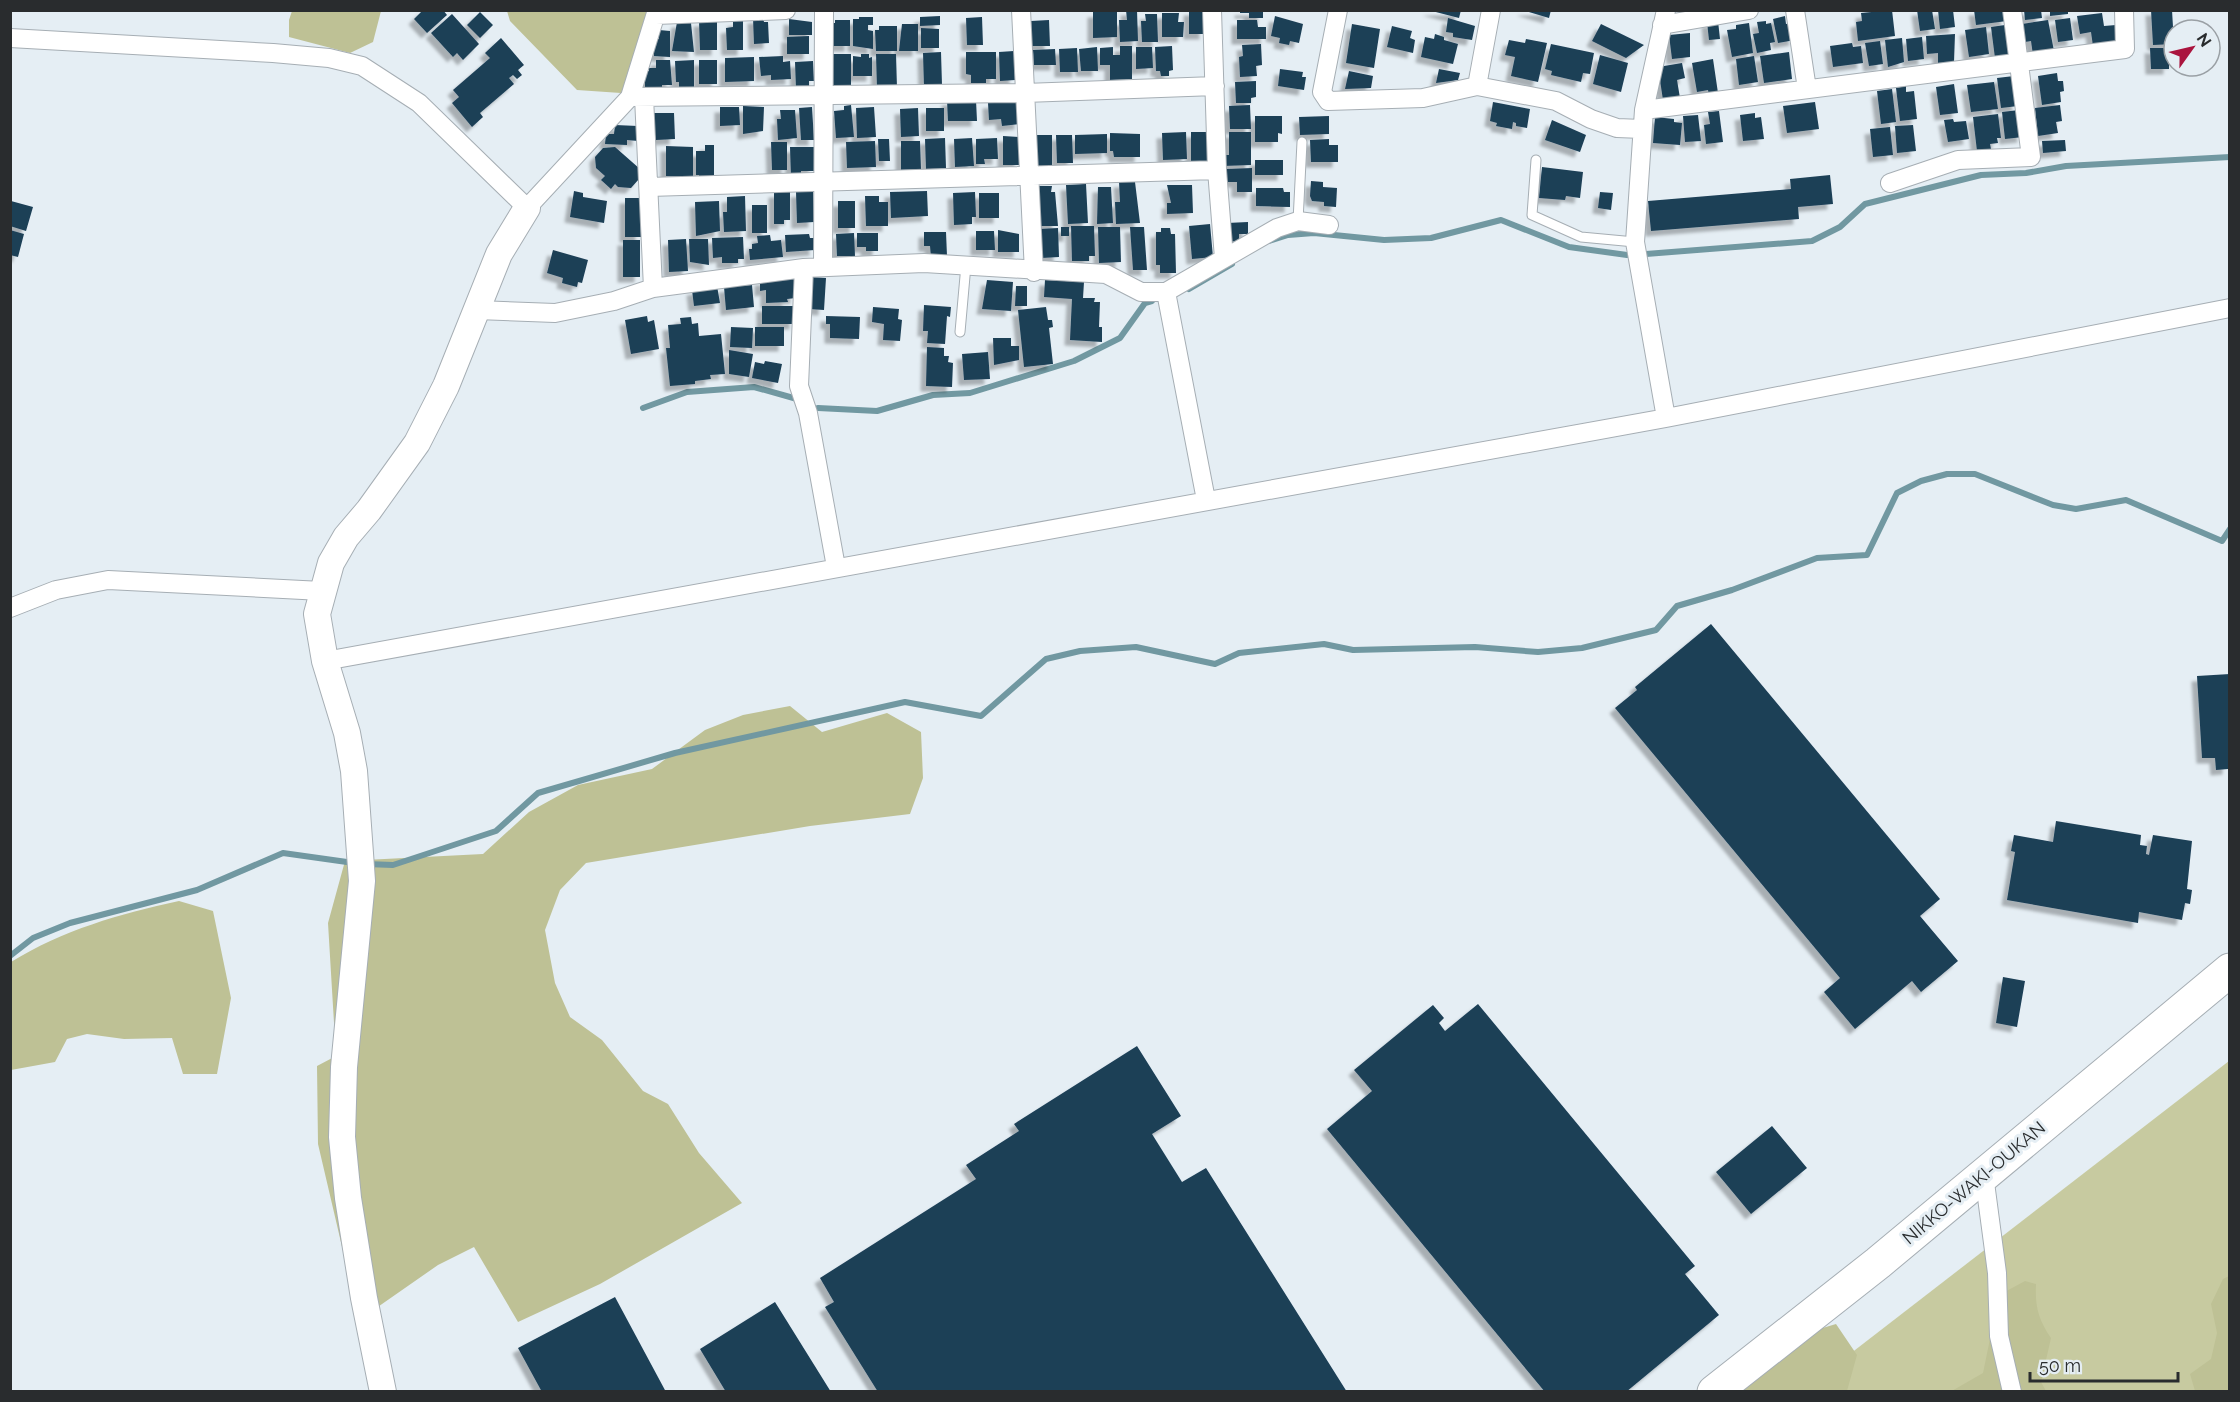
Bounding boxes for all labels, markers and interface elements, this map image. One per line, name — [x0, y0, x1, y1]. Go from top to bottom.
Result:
north arrow — [2162, 18, 2222, 78]
text: N — [2193, 30, 2215, 50]
street label: NIKKO-WAKI-OUKAN — [1898, 1117, 2049, 1248]
scale bar — [2030, 1345, 2178, 1383]
text: 50 m — [2039, 1355, 2081, 1376]

